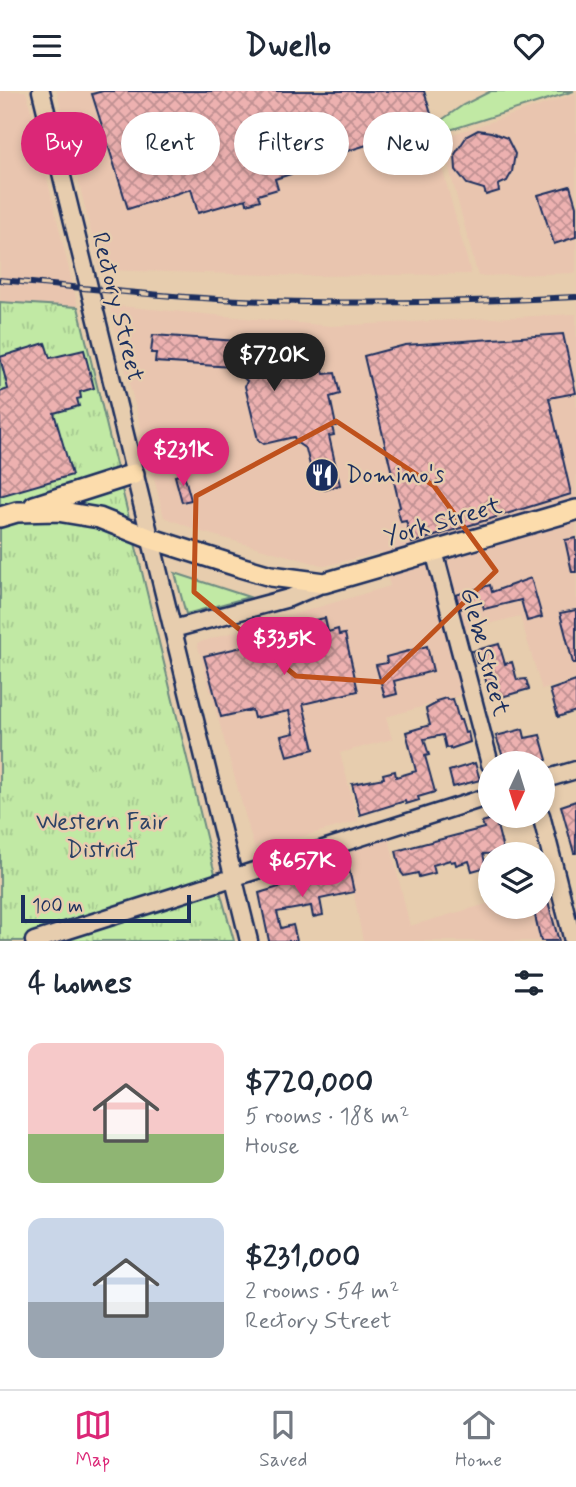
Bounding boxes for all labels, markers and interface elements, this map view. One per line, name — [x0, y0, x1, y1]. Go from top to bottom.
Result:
text: Dwello — [245, 25, 331, 67]
icon: menu — [28, 27, 66, 65]
icon: heart — [510, 27, 548, 65]
chip: Buy — [21, 112, 107, 175]
chip: Rent — [121, 112, 220, 175]
chip: Filters — [234, 112, 349, 175]
chip: New — [363, 112, 453, 175]
street label: Rectory Street — [83, 229, 151, 385]
pin: $720K — [225, 334, 323, 393]
text: $720K — [239, 341, 309, 371]
pin: $231K — [134, 429, 232, 488]
text: $231K — [153, 436, 213, 466]
restaurant icon: Domino's — [303, 456, 341, 494]
place label: Domino's — [346, 460, 445, 491]
street label: York Street — [380, 490, 506, 554]
street label: Glebe Street — [452, 584, 516, 720]
pin: $335K — [235, 617, 333, 677]
text: $335K — [253, 625, 315, 655]
north arrow — [478, 751, 555, 828]
map controls — [478, 751, 555, 919]
park label: Western Fair District — [36, 807, 168, 866]
pin: $657K — [253, 839, 351, 899]
button: layers — [478, 842, 555, 919]
text: $657K — [269, 847, 335, 877]
scale bar — [21, 892, 191, 924]
text: 100 m — [32, 894, 83, 919]
text: 4 homes — [28, 964, 132, 1003]
icon: filters — [510, 964, 548, 1002]
text: $720,000 — [245, 1063, 373, 1102]
icon: home — [84, 1071, 168, 1155]
text: 5 rooms · 188 m² — [245, 1102, 409, 1132]
text: House — [245, 1132, 299, 1162]
text: $231,000 — [245, 1238, 360, 1277]
icon: home — [84, 1246, 168, 1330]
text: 2 rooms · 54 m² — [245, 1277, 399, 1307]
text: Rectory Street — [245, 1307, 391, 1337]
tab: Map — [74, 1406, 112, 1473]
tab: Saved — [259, 1406, 307, 1473]
tab: Home — [455, 1406, 502, 1473]

